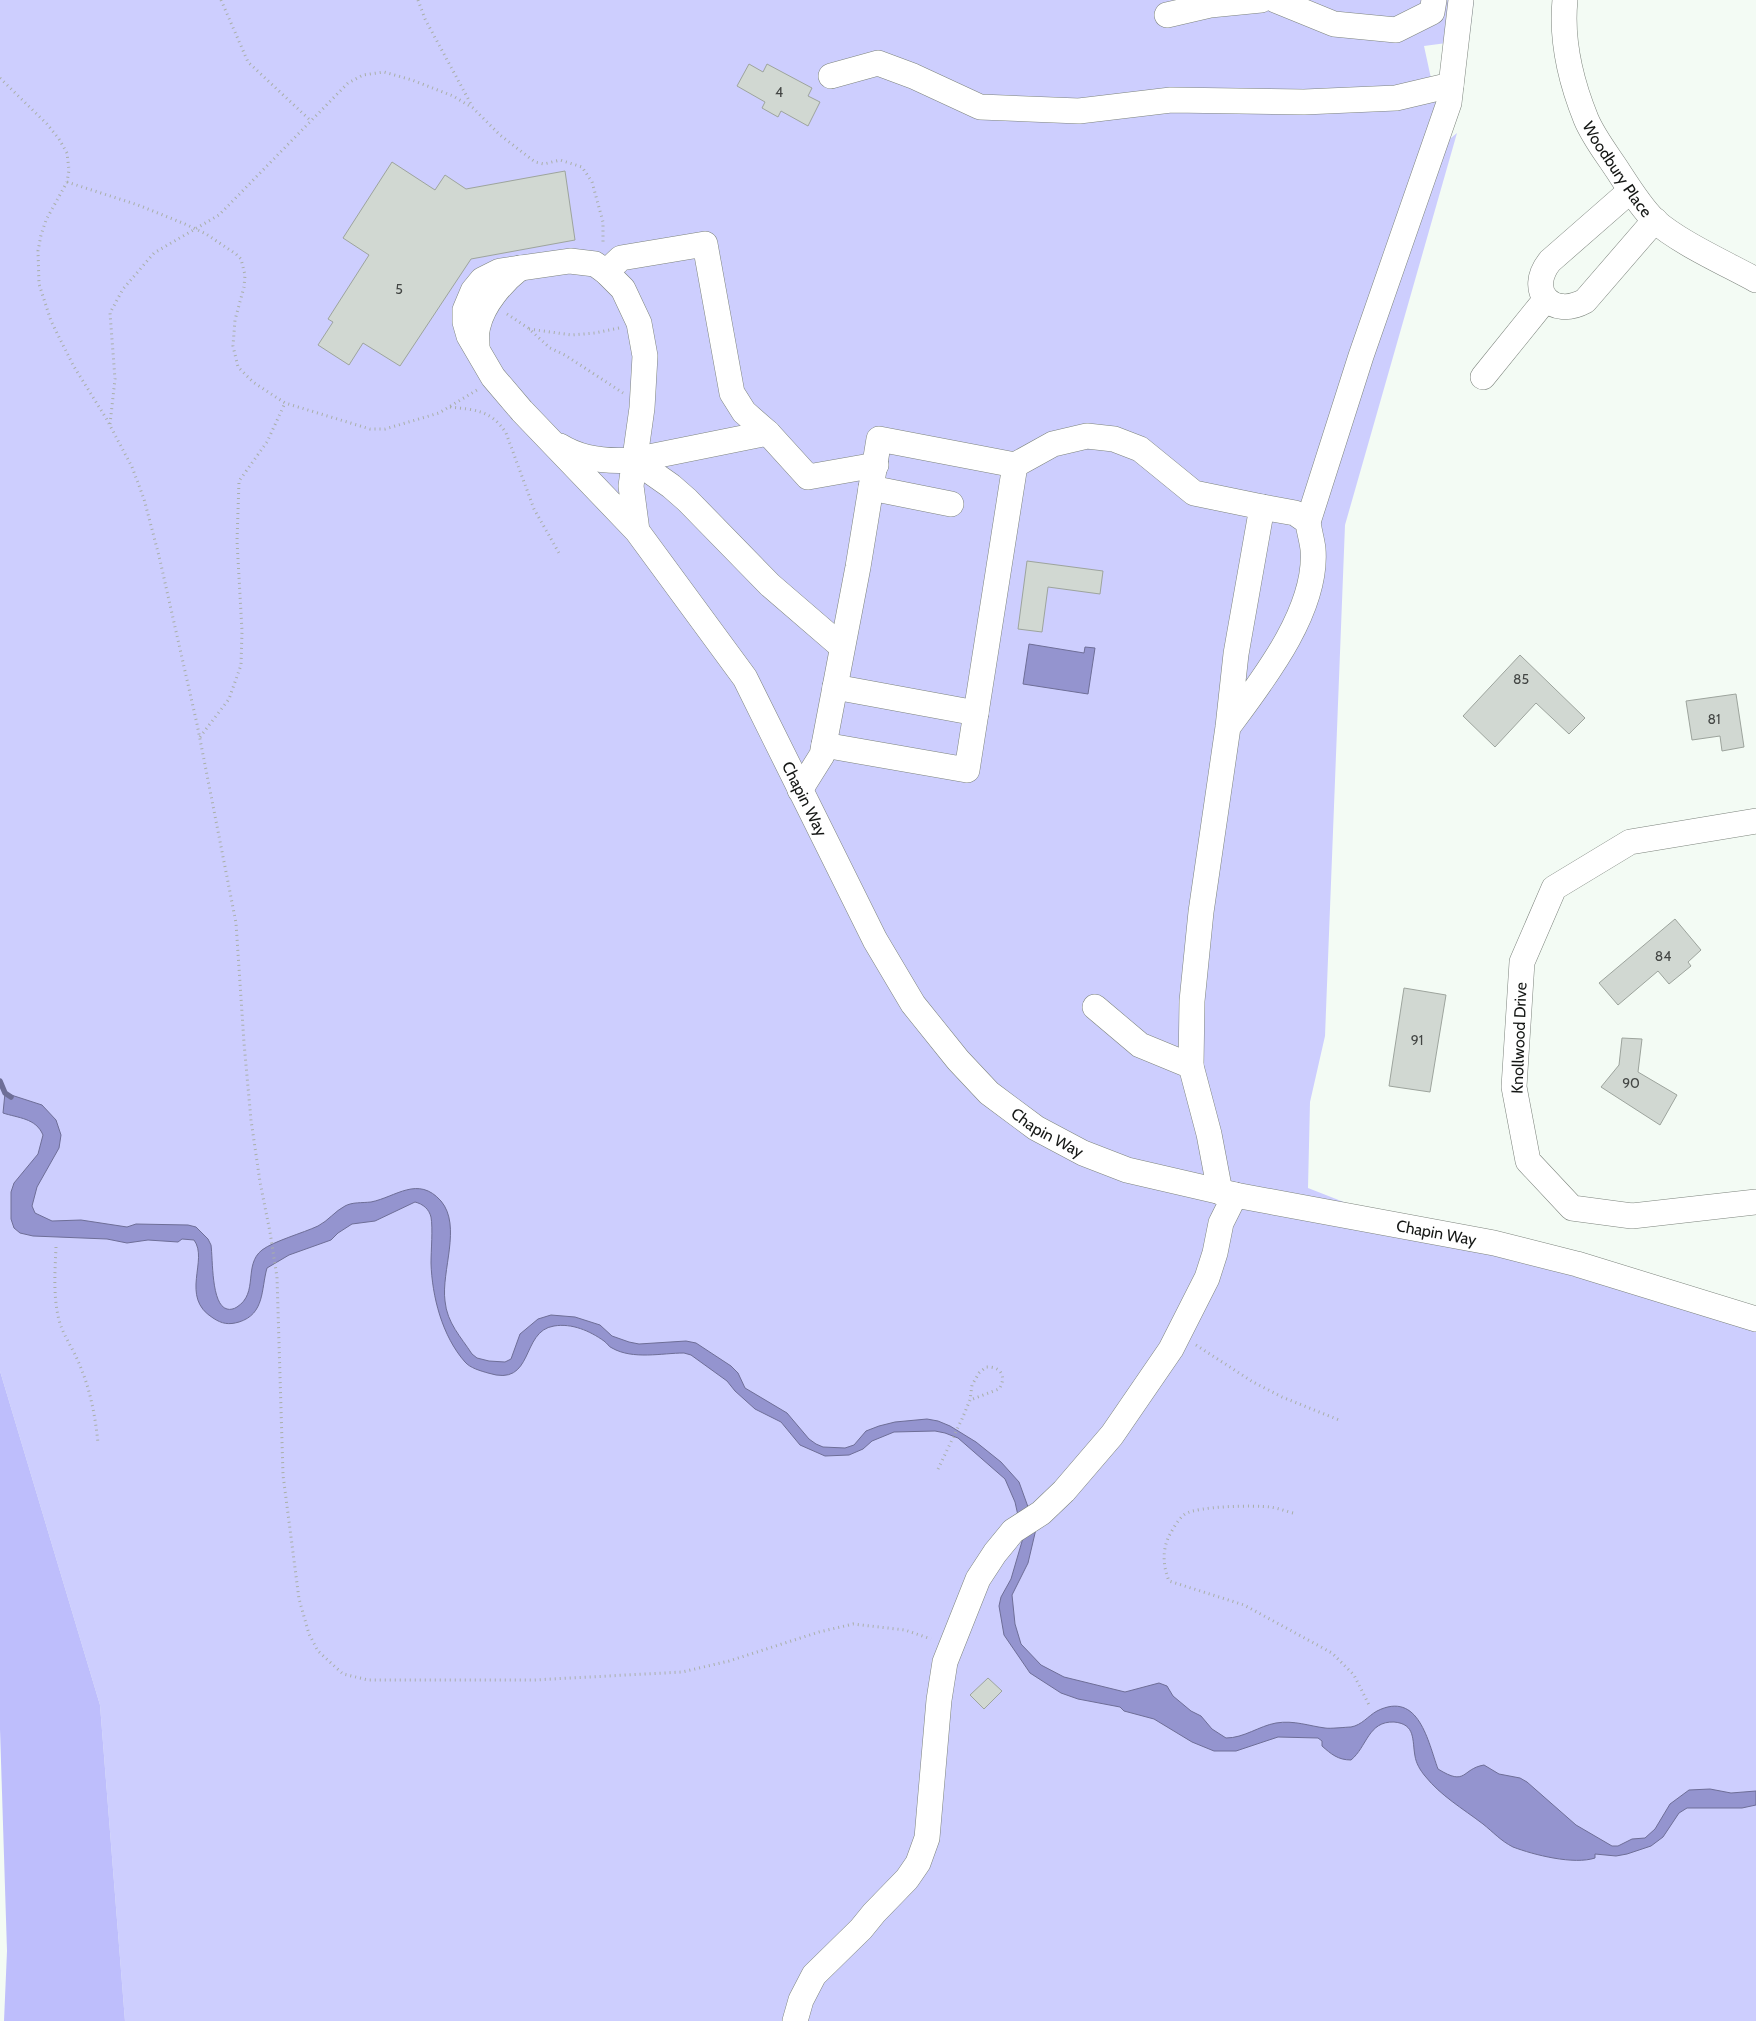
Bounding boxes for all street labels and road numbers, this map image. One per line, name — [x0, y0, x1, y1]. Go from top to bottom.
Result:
street label: Woodbury Place — [1579, 118, 1656, 221]
street label: Chapin Way — [778, 758, 831, 839]
street label: Knollwood Drive — [1508, 982, 1530, 1094]
street label: Chapin Way — [1008, 1103, 1087, 1161]
street label: Chapin Way — [1395, 1216, 1478, 1249]

